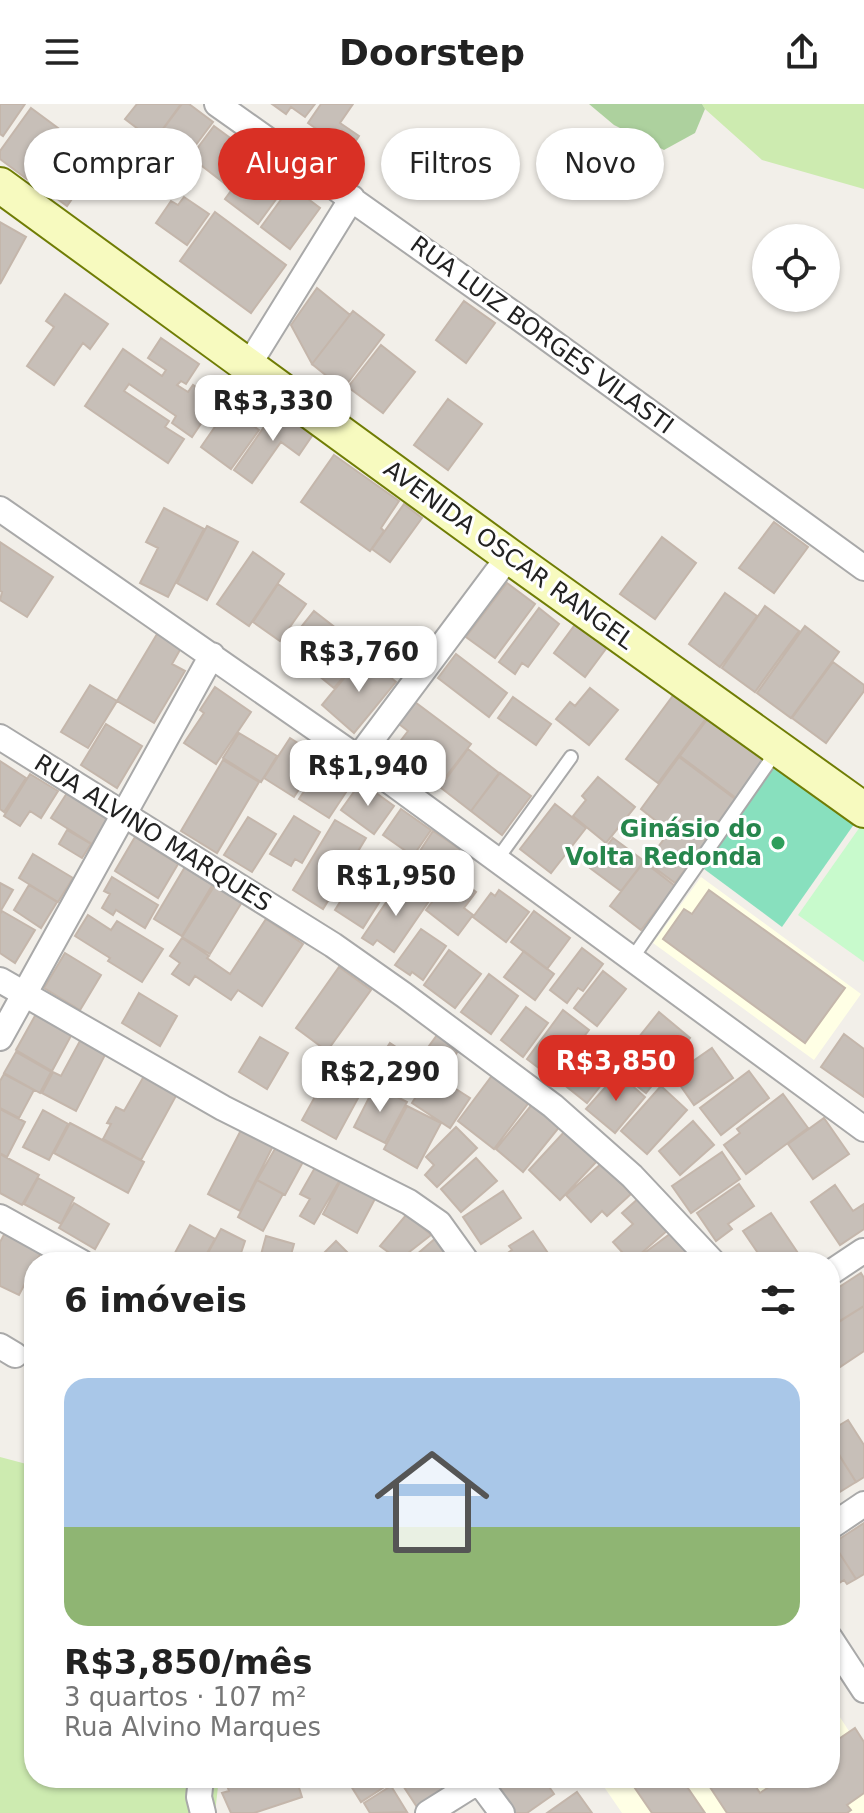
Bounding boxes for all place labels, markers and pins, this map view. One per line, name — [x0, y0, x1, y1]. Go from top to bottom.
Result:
pin: R$3,330 — [199, 375, 347, 443]
pin: R$3,760 — [285, 626, 433, 694]
pin: R$1,940 — [294, 740, 442, 808]
place label: Ginásio do Volta Redonda — [565, 815, 762, 871]
marker: Ginásio do Volta Redonda — [769, 834, 787, 852]
pin: R$1,950 — [322, 850, 470, 918]
pin: R$3,850 — [542, 1035, 690, 1103]
pin: R$2,290 — [306, 1046, 454, 1114]

